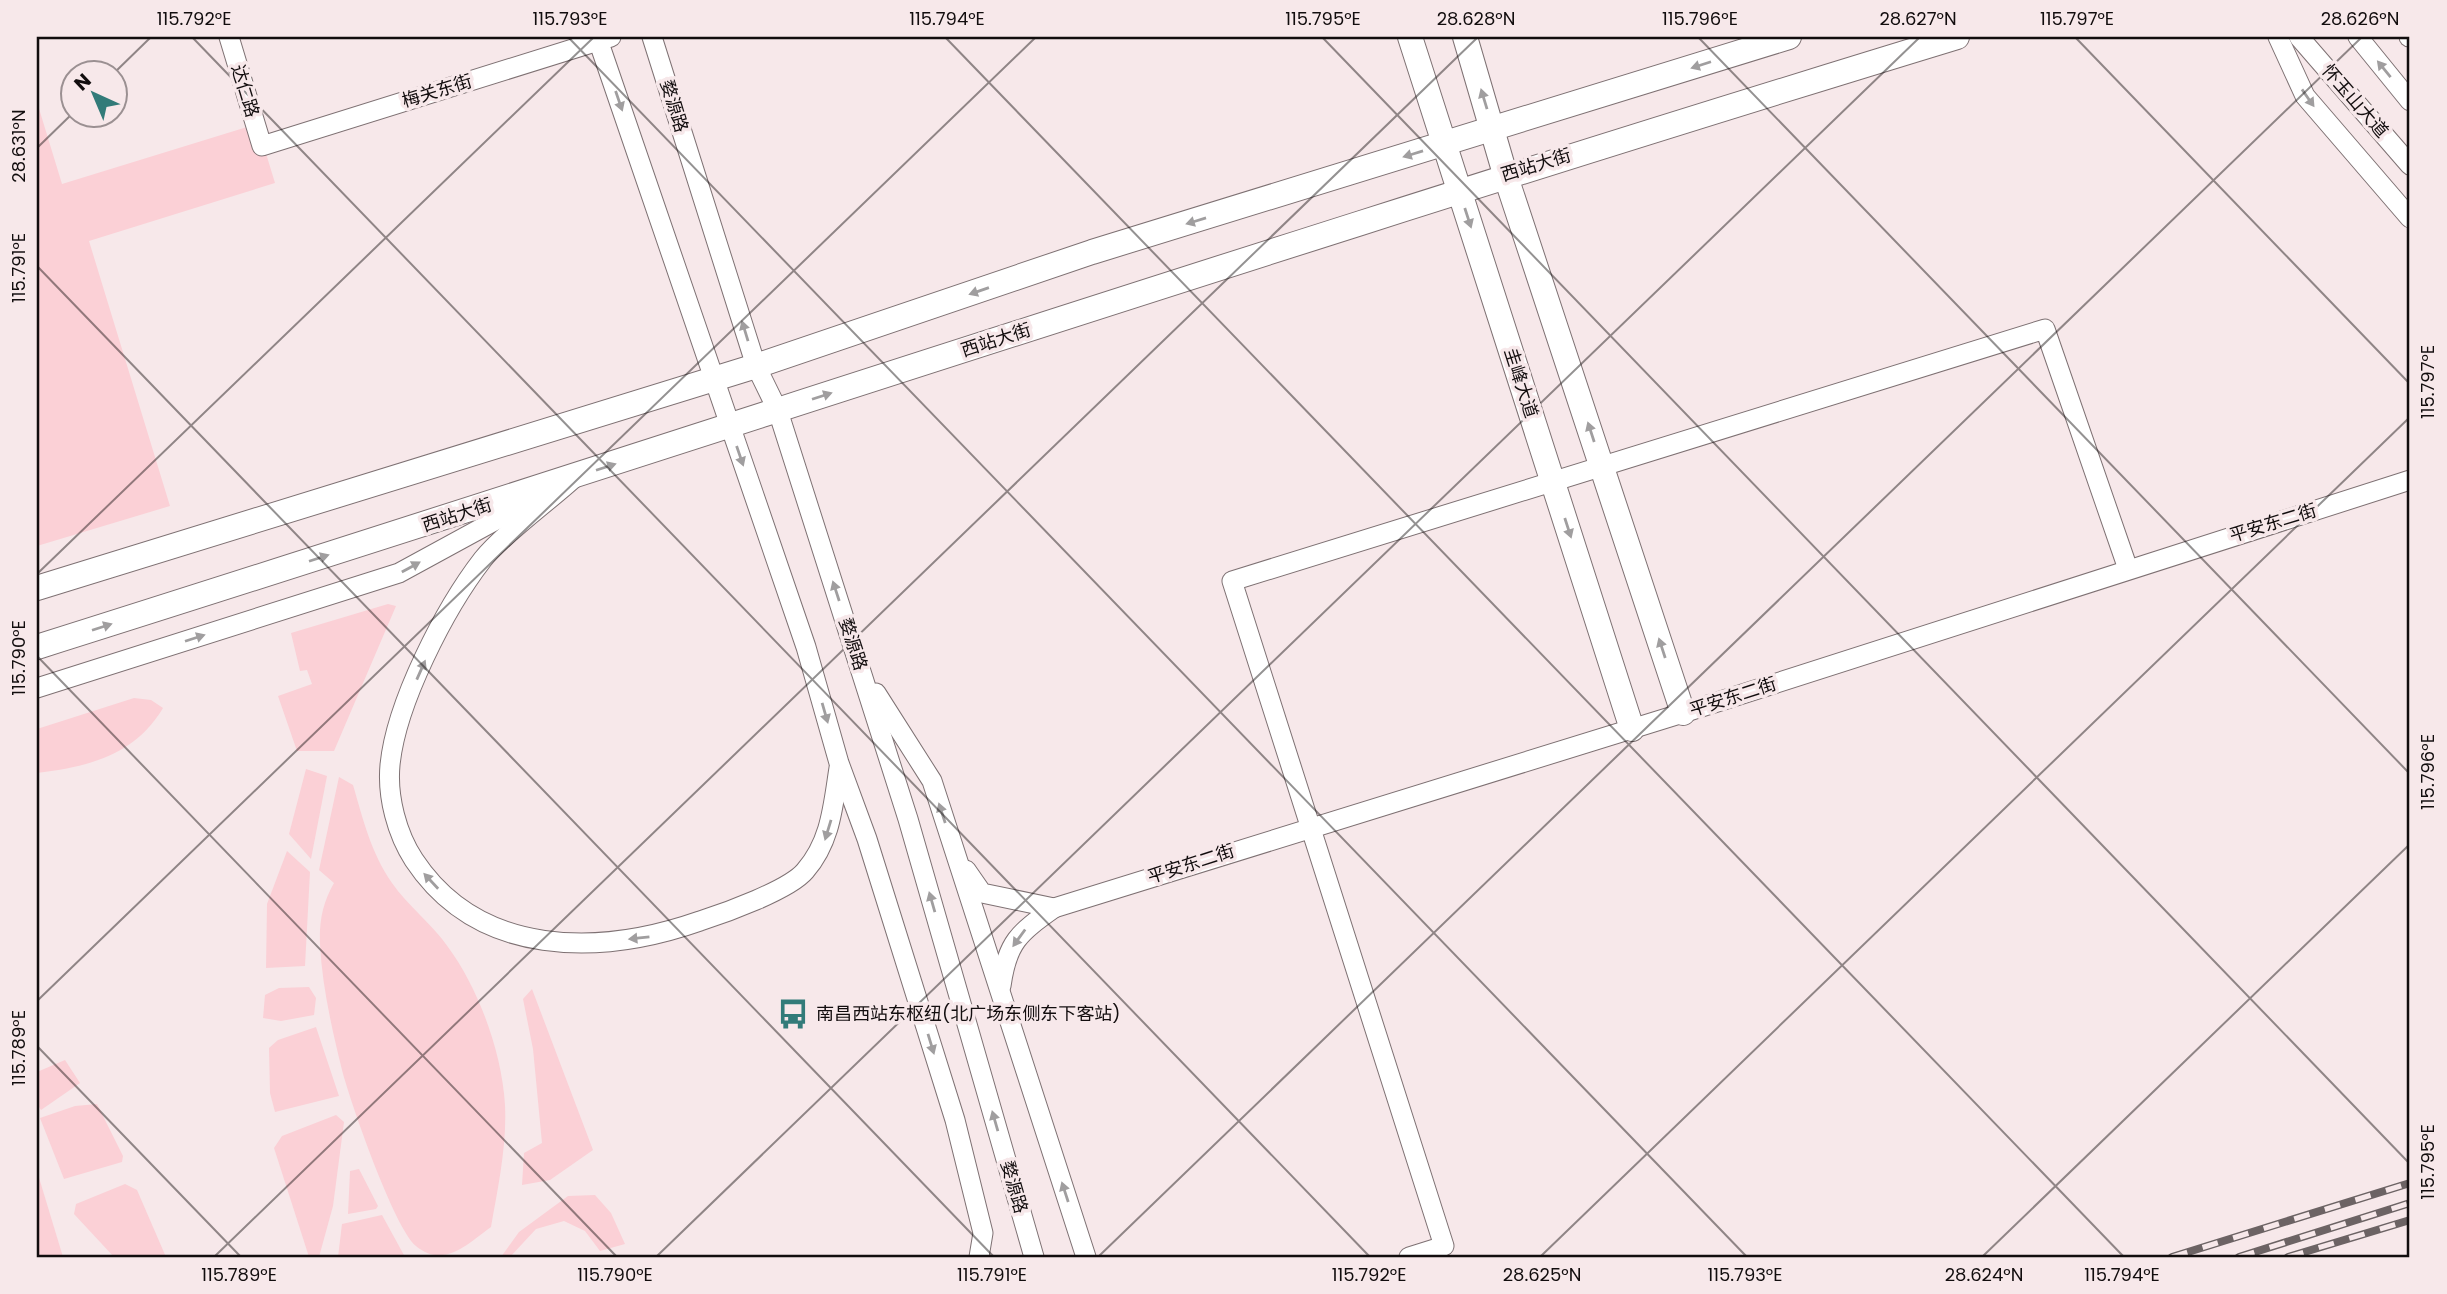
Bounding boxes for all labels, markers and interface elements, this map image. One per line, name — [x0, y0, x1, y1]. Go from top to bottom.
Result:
text: 115.792°E — [157, 6, 231, 31]
text: 115.793°E — [533, 6, 608, 31]
text: 115.794°E — [909, 6, 985, 31]
text: 115.795°E — [1285, 6, 1361, 31]
text: 28.628°N — [1437, 6, 1515, 31]
text: 115.796°E — [1662, 6, 1738, 31]
text: 28.627°N — [1879, 6, 1957, 31]
text: 115.797°E — [2040, 6, 2114, 31]
text: 28.626°N — [2321, 6, 2399, 31]
street label: 怀玉山大道 — [2316, 59, 2394, 143]
north arrow — [60, 60, 130, 130]
one-way arrow — [1690, 60, 1711, 70]
one-way arrow — [2377, 60, 2392, 78]
street label: 达仁路 — [226, 61, 265, 120]
text: N — [68, 67, 97, 97]
street label: 梅关东街 — [399, 68, 475, 113]
street label: 婺源路 — [655, 76, 694, 135]
one-way arrow — [1479, 88, 1489, 109]
one-way arrow — [2301, 89, 2315, 107]
one-way arrow — [614, 91, 625, 112]
text: 28.631°N — [6, 109, 31, 183]
street label: 西站大街 — [1498, 142, 1574, 187]
one-way arrow — [1402, 149, 1423, 159]
one-way arrow — [1463, 208, 1474, 229]
one-way arrow — [1185, 216, 1206, 226]
text: 115.791°E — [6, 233, 31, 303]
one-way arrow — [969, 286, 990, 297]
street label: 西站大街 — [958, 317, 1034, 363]
one-way arrow — [739, 320, 749, 341]
street label: 圭峰大道 — [1498, 345, 1544, 421]
text: 115.797°E — [2415, 345, 2440, 419]
one-way arrow — [811, 390, 832, 401]
one-way arrow — [1585, 422, 1595, 443]
one-way arrow — [735, 445, 746, 466]
one-way arrow — [595, 461, 616, 472]
street label: 西站大街 — [419, 492, 495, 538]
street label: 平安东二街 — [2226, 497, 2320, 548]
one-way arrow — [1563, 518, 1573, 539]
one-way arrow — [308, 552, 329, 563]
one-way arrow — [401, 561, 421, 573]
one-way arrow — [830, 581, 841, 602]
street label: 婺源路 — [833, 614, 874, 673]
text: 115.790°E — [6, 620, 31, 696]
one-way arrow — [92, 621, 113, 631]
one-way arrow — [185, 632, 206, 642]
one-way arrow — [1656, 638, 1667, 659]
one-way arrow — [415, 660, 427, 680]
street label: 平安东二街 — [1686, 671, 1780, 722]
one-way arrow — [820, 703, 830, 724]
text: 115.796°E — [2415, 734, 2440, 810]
one-way arrow — [936, 802, 947, 823]
one-way arrow — [822, 820, 832, 841]
street label: 平安东二街 — [1144, 838, 1238, 889]
one-way arrow — [423, 873, 439, 890]
one-way arrow — [927, 892, 937, 913]
one-way arrow — [1012, 928, 1026, 947]
one-way arrow — [628, 932, 650, 943]
bus stop icon: 南昌西站东枢纽(北广场东侧东下客站) — [776, 997, 810, 1031]
place label: 南昌西站东枢纽(北广场东侧东下客站) — [816, 1001, 1120, 1026]
text: 115.789°E — [6, 1010, 31, 1086]
one-way arrow — [926, 1034, 937, 1055]
one-way arrow — [989, 1110, 1000, 1132]
text: 115.795°E — [2415, 1124, 2440, 1200]
street label: 婺源路 — [995, 1157, 1034, 1216]
one-way arrow — [1059, 1182, 1070, 1203]
text: 115.789°E — [201, 1262, 277, 1287]
text: 115.790°E — [577, 1262, 653, 1287]
text: 115.791°E — [957, 1262, 1027, 1287]
text: 115.792°E — [1332, 1262, 1406, 1287]
text: 28.625°N — [1503, 1262, 1581, 1287]
text: 115.793°E — [1708, 1262, 1783, 1287]
text: 28.624°N — [1945, 1262, 2023, 1287]
text: 115.794°E — [2084, 1262, 2160, 1287]

